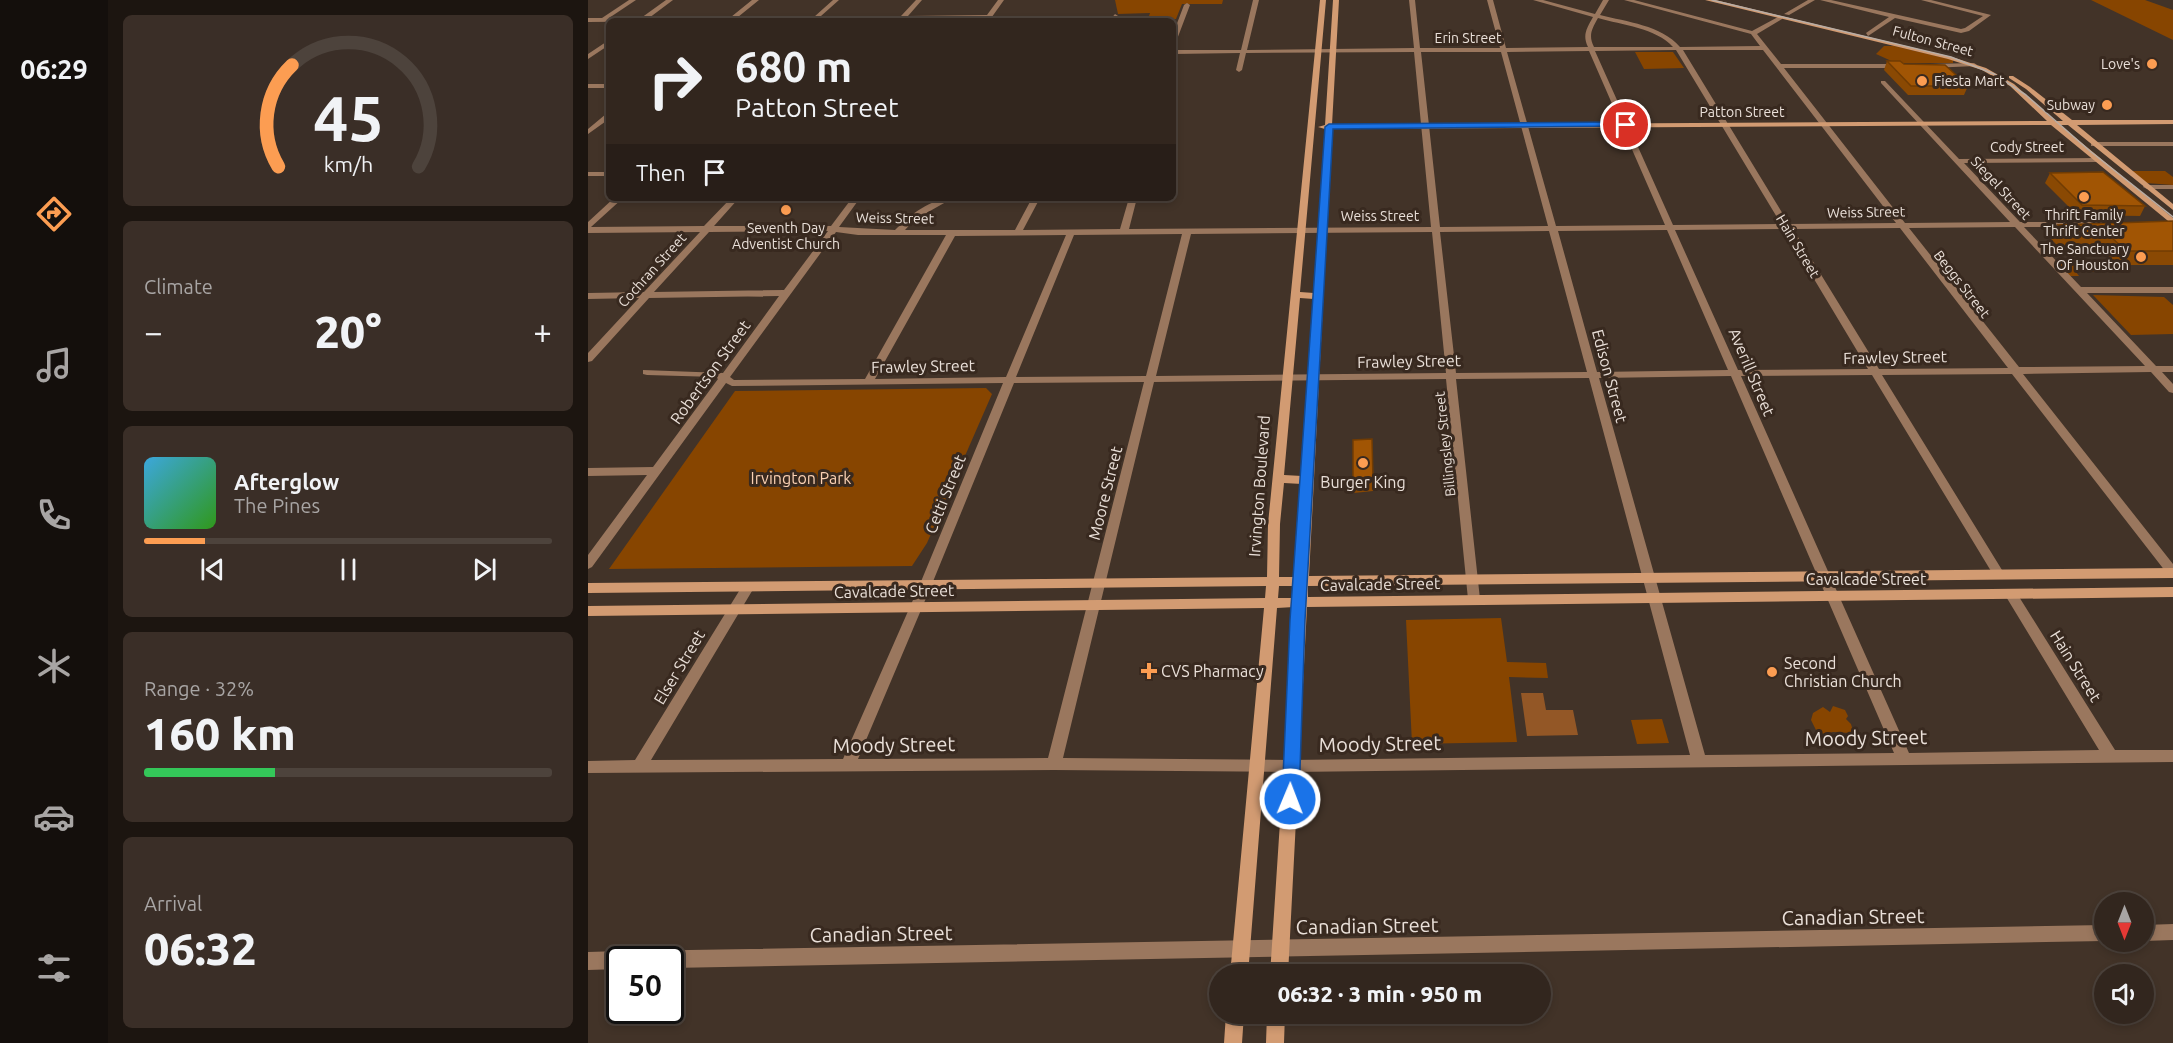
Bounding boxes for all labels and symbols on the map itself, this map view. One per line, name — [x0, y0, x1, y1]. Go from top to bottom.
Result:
street label: Fulton Street — [1891, 23, 1976, 60]
street label: Erin Street — [1435, 30, 1502, 46]
place label: Love's — [2101, 56, 2140, 72]
marker: Love's — [2145, 57, 2159, 71]
place label: Fiesta Mart — [1934, 73, 2005, 89]
marker: Fiesta Mart — [1915, 74, 1929, 88]
place label: Subway — [2047, 97, 2095, 113]
marker: Subway — [2100, 98, 2114, 112]
pin — [1600, 99, 1651, 150]
street label: Patton Street — [1700, 104, 1785, 120]
street label: Cody Street — [1990, 139, 2064, 155]
street label: Siegel Street — [1968, 153, 2035, 223]
marker: Thrift Family Thrift Center — [2077, 190, 2091, 204]
marker: Seventh Day Adventist Church — [779, 203, 793, 217]
street label: Weiss Street — [1827, 203, 1906, 221]
place label: Thrift Family Thrift Center — [2043, 207, 2125, 239]
street label: Weiss Street — [1341, 208, 1420, 224]
street label: Weiss Street — [856, 209, 935, 227]
street label: Hain Street — [1773, 212, 1823, 281]
place label: Seventh Day Adventist Church — [732, 220, 840, 252]
street label: Cochran Street — [615, 229, 690, 310]
place label: The Sanctuary Of Houston — [2040, 241, 2129, 273]
street label: Beggs Street — [1931, 247, 1994, 321]
marker: The Sanctuary Of Houston — [2134, 250, 2148, 264]
street label: Robertson Street — [666, 316, 754, 427]
street label: Averill Street — [1725, 325, 1779, 419]
street label: Edison Street — [1589, 327, 1631, 425]
street label: Frawley Street — [1843, 347, 1948, 367]
street label: Frawley Street — [1357, 351, 1462, 371]
street label: Frawley Street — [871, 356, 976, 376]
street label: Billingsley Street — [1431, 390, 1458, 497]
street label: Irvington Boulevard — [1245, 415, 1273, 557]
street label: Moore Street — [1085, 444, 1125, 542]
street label: Cetti Street — [921, 451, 969, 536]
marker: Burger King — [1356, 456, 1370, 470]
park label: Irvington Park — [751, 469, 851, 487]
place label: Burger King — [1320, 473, 1406, 491]
street label: Cavalcade Street — [1806, 570, 1927, 588]
street label: Cavalcade Street — [1320, 574, 1441, 594]
street label: Cavalcade Street — [834, 581, 955, 601]
street label: Elser Street — [650, 626, 709, 707]
street label: Hain Street — [2047, 627, 2105, 706]
place label: Second Christian Church — [1784, 654, 1902, 690]
place label: CVS Pharmacy — [1161, 662, 1264, 680]
marker: CVS Pharmacy — [1142, 664, 1156, 678]
marker: Second Christian Church — [1765, 665, 1779, 679]
street label: Moody Street — [1805, 725, 1928, 750]
street label: Moody Street — [1319, 731, 1442, 756]
street label: Moody Street — [833, 732, 956, 757]
position arrow — [1258, 767, 1322, 831]
north arrow — [2094, 892, 2154, 952]
street label: Canadian Street — [1781, 904, 1925, 929]
street label: Canadian Street — [1295, 913, 1439, 938]
street label: Canadian Street — [809, 921, 953, 946]
speed limit sign: 50 — [606, 946, 684, 1024]

